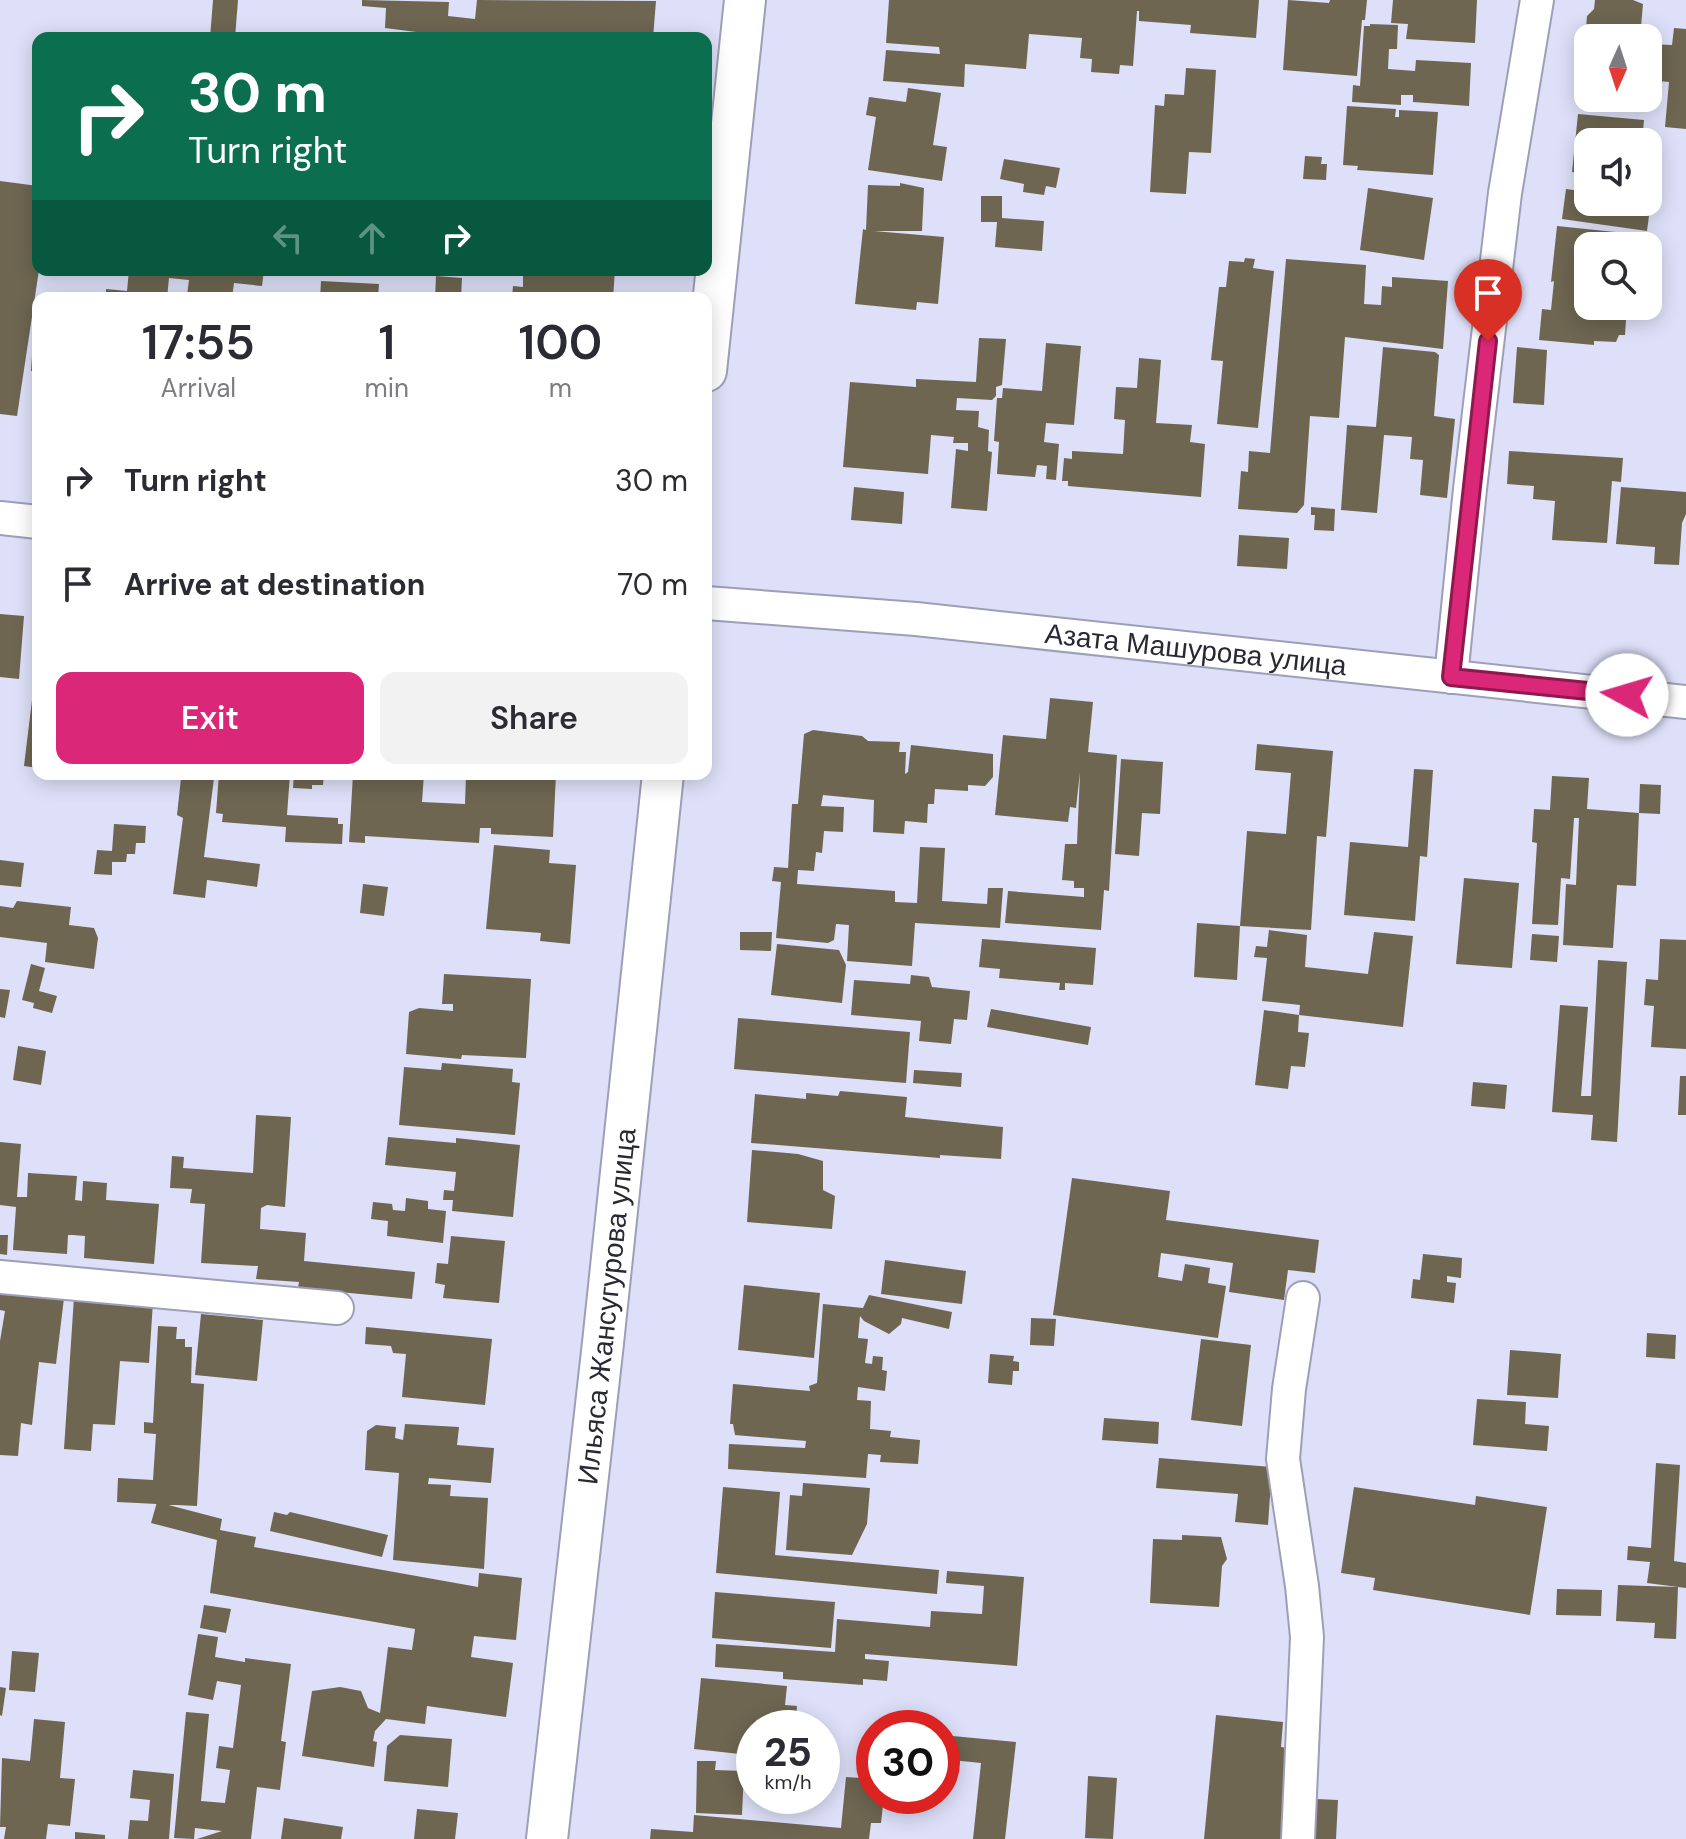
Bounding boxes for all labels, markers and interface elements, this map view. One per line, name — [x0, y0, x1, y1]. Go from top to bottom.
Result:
north arrow — [1574, 24, 1662, 112]
map controls — [1574, 24, 1662, 320]
text: 30 m — [188, 56, 327, 129]
icon: right — [56, 64, 160, 168]
text: Turn right — [188, 127, 347, 174]
button: sound — [1574, 128, 1662, 216]
icon: left — [266, 216, 310, 260]
icon: ahead — [350, 216, 394, 260]
icon: right — [434, 216, 478, 260]
button: search — [1574, 232, 1662, 320]
pin — [1454, 259, 1522, 341]
icon: arrive — [1466, 271, 1510, 315]
text: 17:55 — [142, 311, 255, 374]
text: 1 — [378, 311, 395, 374]
text: 100 — [519, 311, 602, 374]
text: Arrival — [160, 371, 236, 405]
text: min — [365, 371, 409, 405]
text: m — [549, 371, 572, 405]
icon: right — [56, 458, 100, 502]
text: Turn right — [124, 461, 267, 500]
text: 30 m — [615, 461, 688, 500]
icon: arrive — [56, 562, 100, 606]
text: Arrive at destination — [124, 565, 425, 604]
text: 70 m — [617, 565, 688, 604]
street label: Азата Машурова улица — [1043, 615, 1349, 684]
position arrow — [1585, 653, 1669, 737]
button: Exit — [56, 672, 364, 764]
button: Share — [380, 672, 688, 764]
street label: Ильяса Жансугурова улица — [569, 1126, 644, 1486]
speed limit sign: 30 — [856, 1710, 960, 1814]
text: 25 — [764, 1726, 812, 1778]
text: km/h — [764, 1769, 812, 1795]

